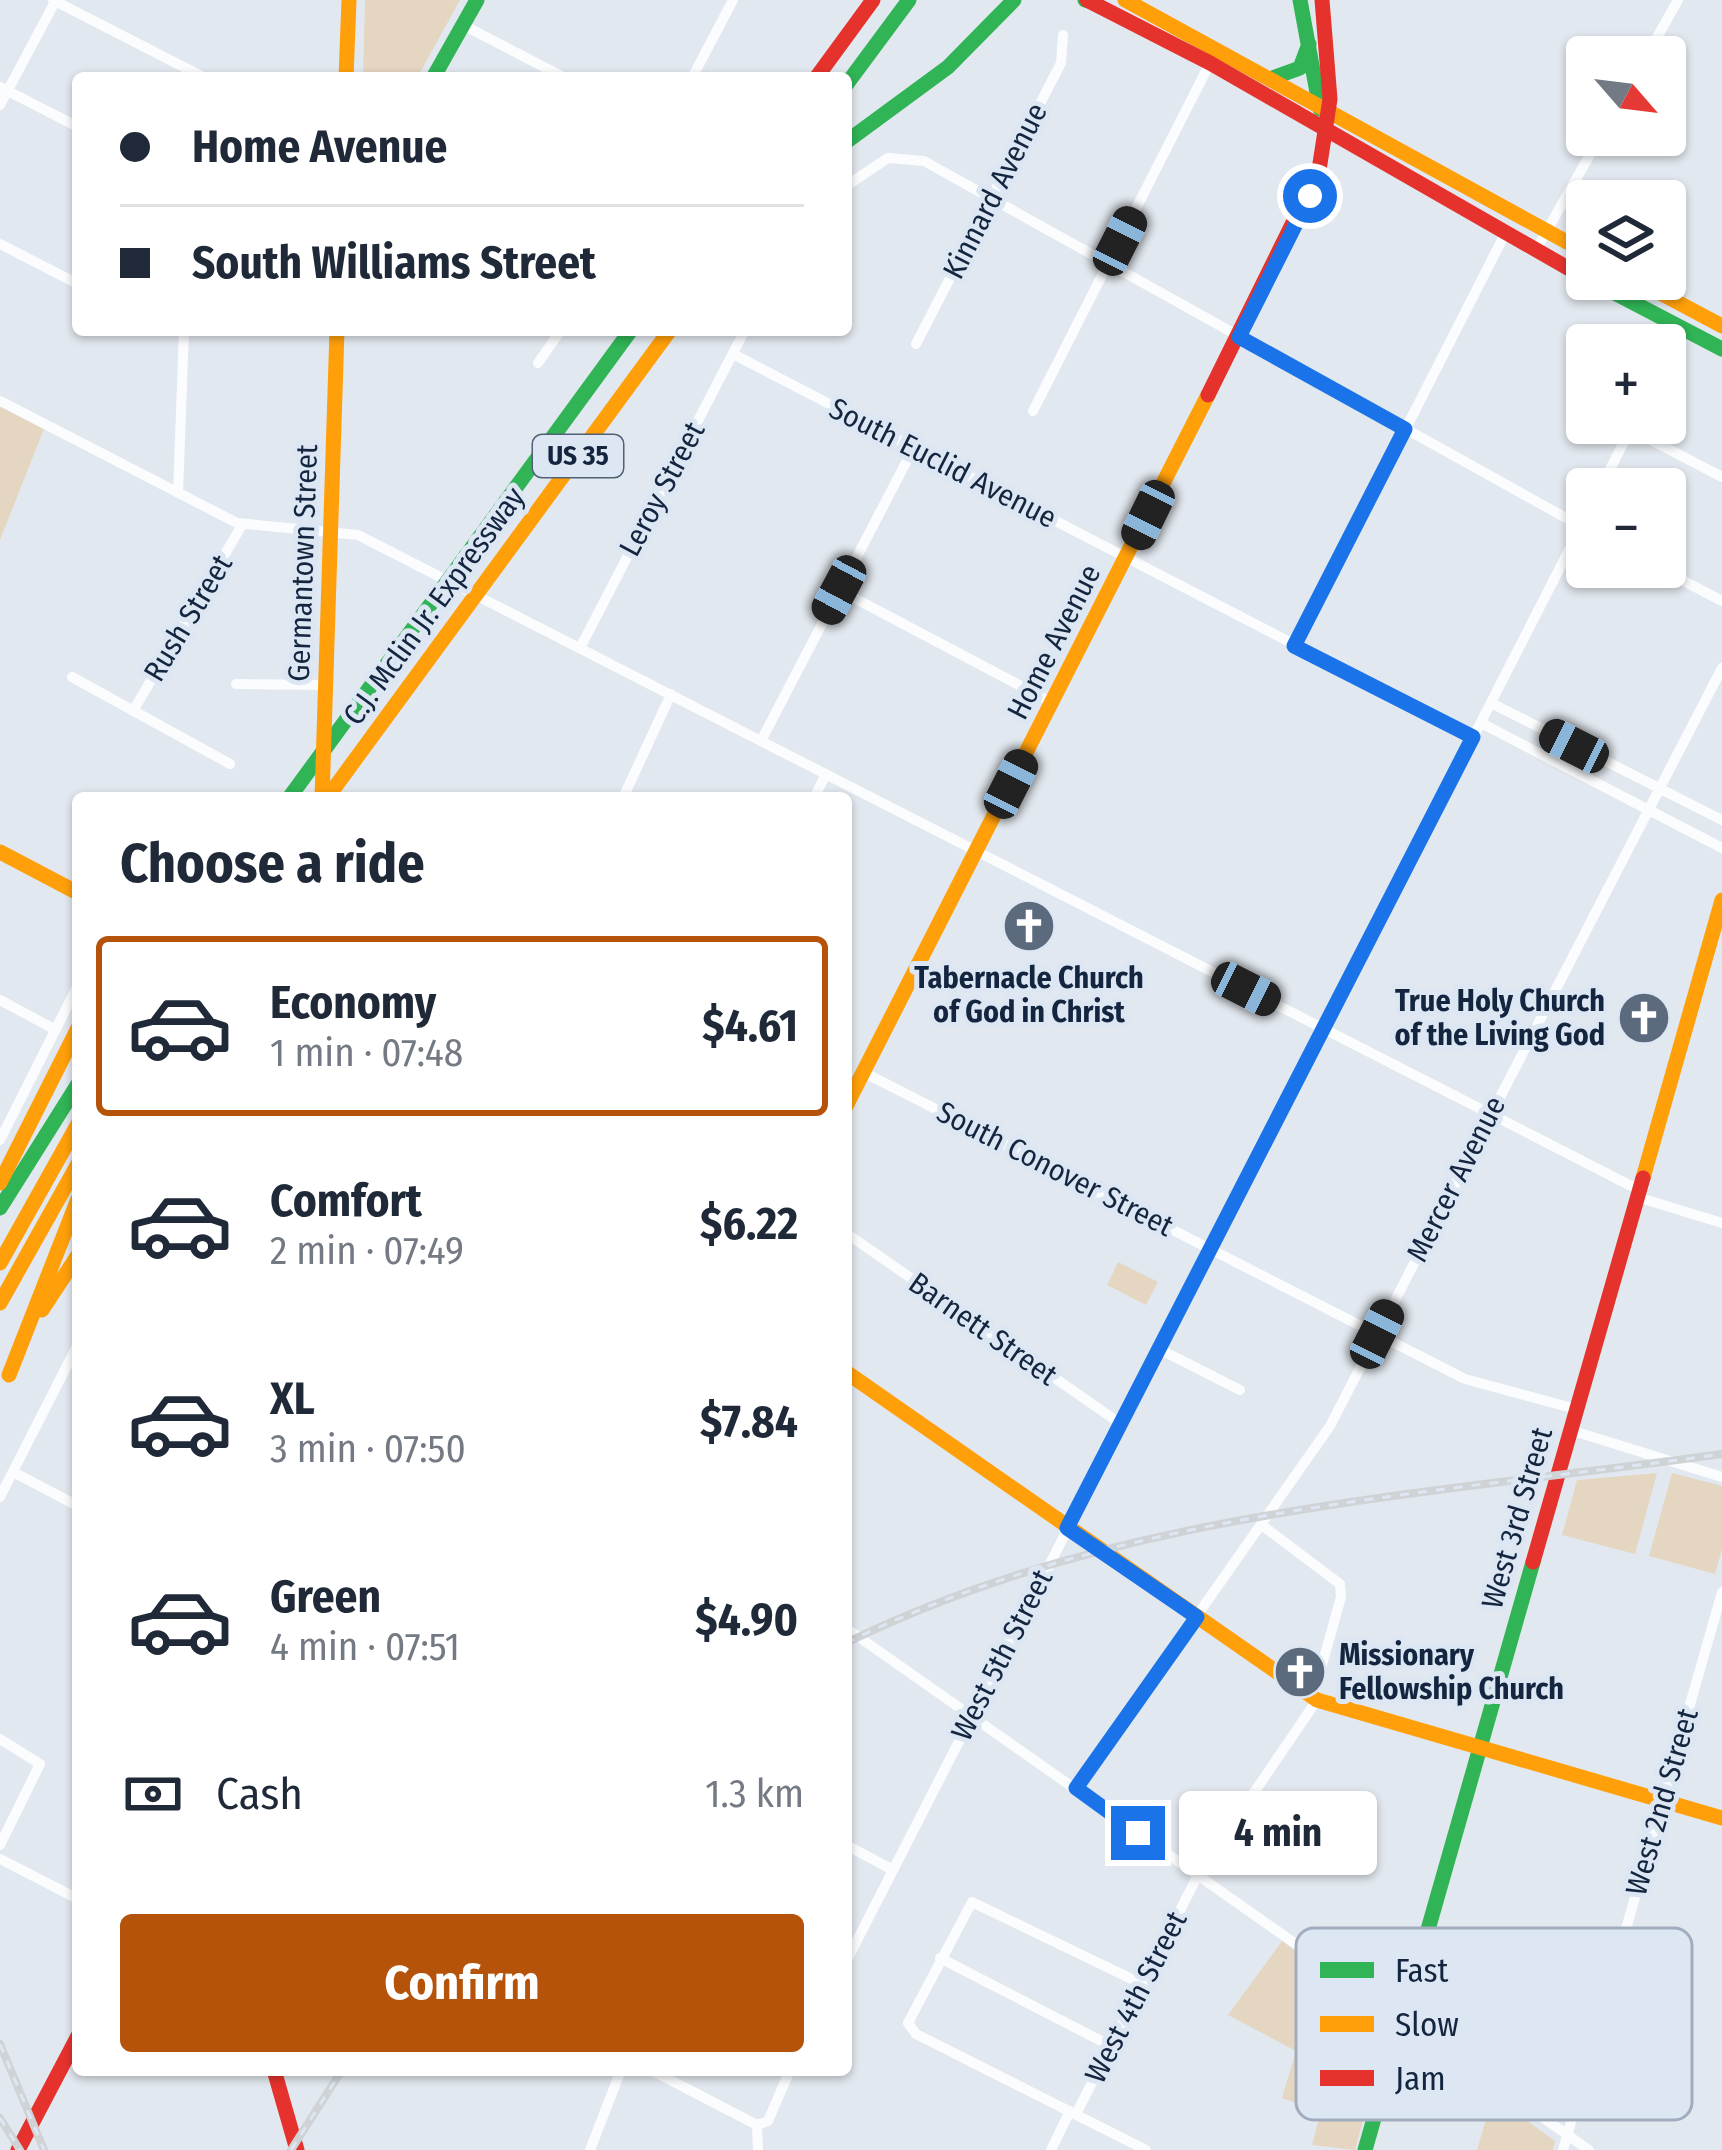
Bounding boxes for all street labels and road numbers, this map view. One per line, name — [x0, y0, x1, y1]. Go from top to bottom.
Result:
street label: Kinnard Avenue — [935, 97, 1055, 285]
street label: South Euclid Avenue — [823, 390, 1063, 536]
street label: Leroy Street — [612, 416, 712, 562]
road number: US 35 — [533, 435, 623, 477]
street label: Germantown Street — [281, 444, 325, 682]
street label: C.J. Mclin Jr. Expressway — [336, 480, 533, 732]
street label: Rush Street — [136, 548, 240, 688]
street label: Home Avenue — [1000, 559, 1108, 725]
street label: Mercer Avenue — [1399, 1090, 1513, 1268]
street label: South Conover Street — [931, 1094, 1179, 1244]
street label: Barnett Street — [902, 1265, 1064, 1393]
street label: West 3rd Street — [1474, 1423, 1560, 1613]
street label: West 5th Street — [944, 1564, 1060, 1746]
street label: West 2nd Street — [1618, 1704, 1706, 1900]
street label: West 4th Street — [1077, 1905, 1195, 2089]

